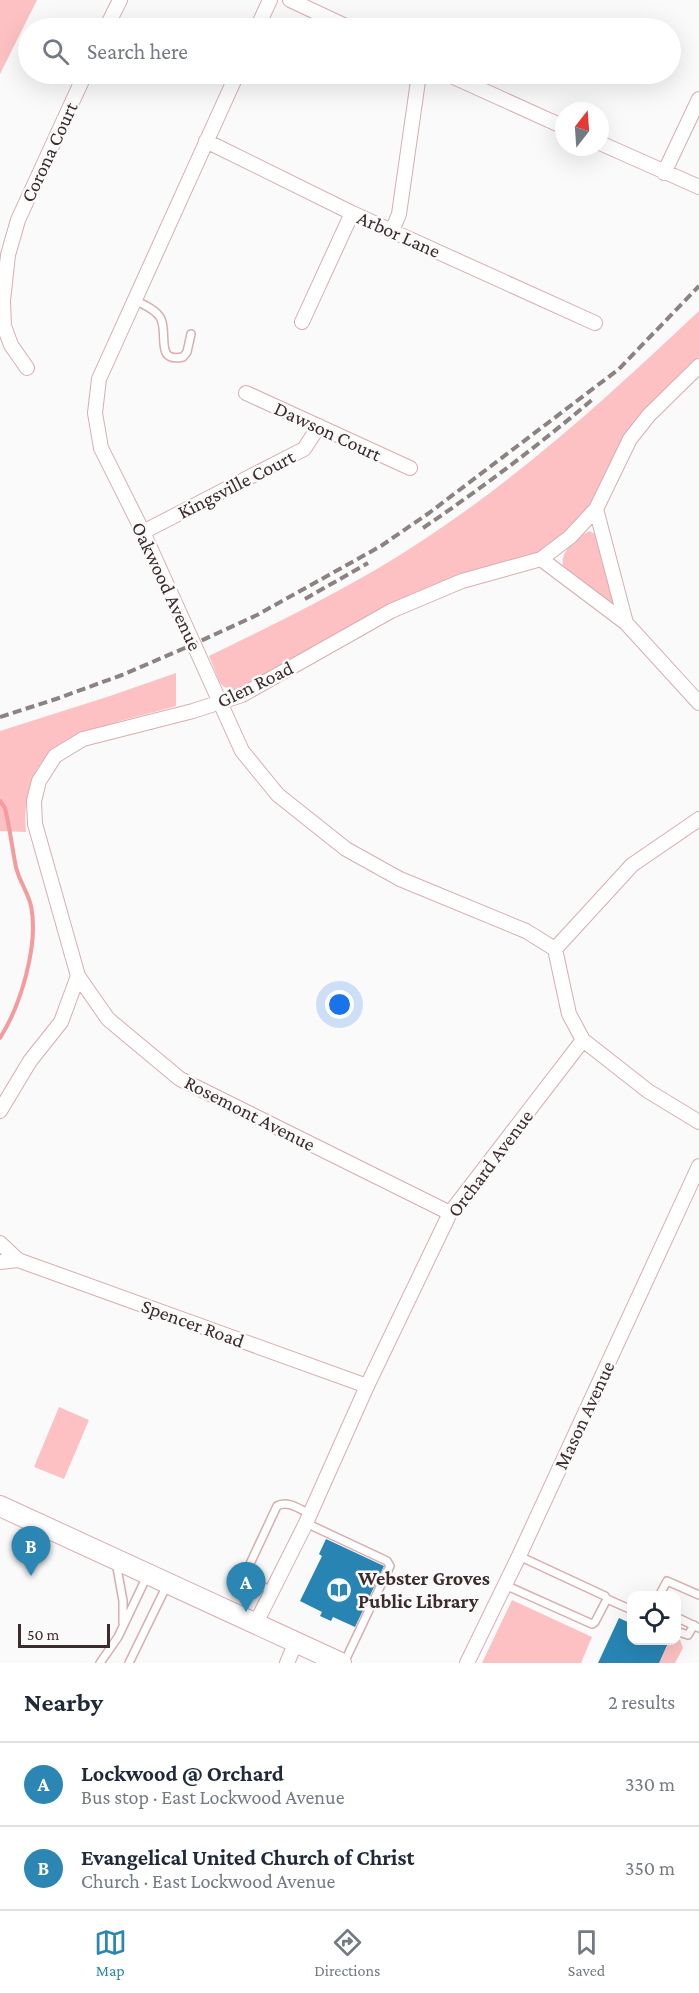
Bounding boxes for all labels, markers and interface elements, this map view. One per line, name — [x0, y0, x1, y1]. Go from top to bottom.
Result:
search box — [18, 18, 681, 84]
icon: search — [39, 35, 72, 68]
text: Search here — [87, 39, 188, 64]
street label: Corona Court — [16, 98, 82, 206]
north arrow — [555, 102, 609, 156]
street label: Arbor Lane — [354, 206, 444, 262]
street label: Dawson Court — [271, 397, 385, 465]
street label: Kingsville Court — [174, 445, 299, 524]
street label: Oakwood Avenue — [128, 518, 207, 654]
street label: Glen Road — [213, 656, 297, 712]
your location — [325, 990, 354, 1019]
street label: Rosemont Avenue — [181, 1071, 319, 1155]
street label: Orchard Avenue — [443, 1105, 537, 1221]
street label: Spencer Road — [138, 1294, 248, 1353]
street label: Mason Avenue — [549, 1357, 619, 1473]
pin: B — [12, 1526, 51, 1576]
pin: A — [226, 1562, 266, 1612]
place label: Webster Groves Public Library — [357, 1567, 490, 1612]
library icon: Webster Groves Public Library — [324, 1575, 354, 1605]
map controls — [627, 1591, 681, 1645]
button: locate — [627, 1591, 681, 1645]
scale bar — [18, 1621, 110, 1648]
text: 50 m — [27, 1626, 59, 1643]
text: Nearby — [24, 1688, 103, 1717]
text: 2 results — [608, 1691, 675, 1713]
text: Lockwood @ Orchard — [81, 1761, 284, 1786]
text: A — [38, 1773, 49, 1795]
text: 330 m — [625, 1773, 675, 1795]
text: Bus stop · East Lockwood Avenue — [81, 1786, 344, 1808]
text: Evangelical United Church of Christ — [81, 1845, 414, 1870]
text: B — [38, 1857, 49, 1879]
text: 350 m — [625, 1857, 675, 1879]
text: Church · East Lockwood Avenue — [81, 1870, 335, 1892]
tab: Map — [94, 1926, 127, 1979]
tab: Directions — [314, 1926, 380, 1979]
tab: Saved — [568, 1926, 605, 1979]

